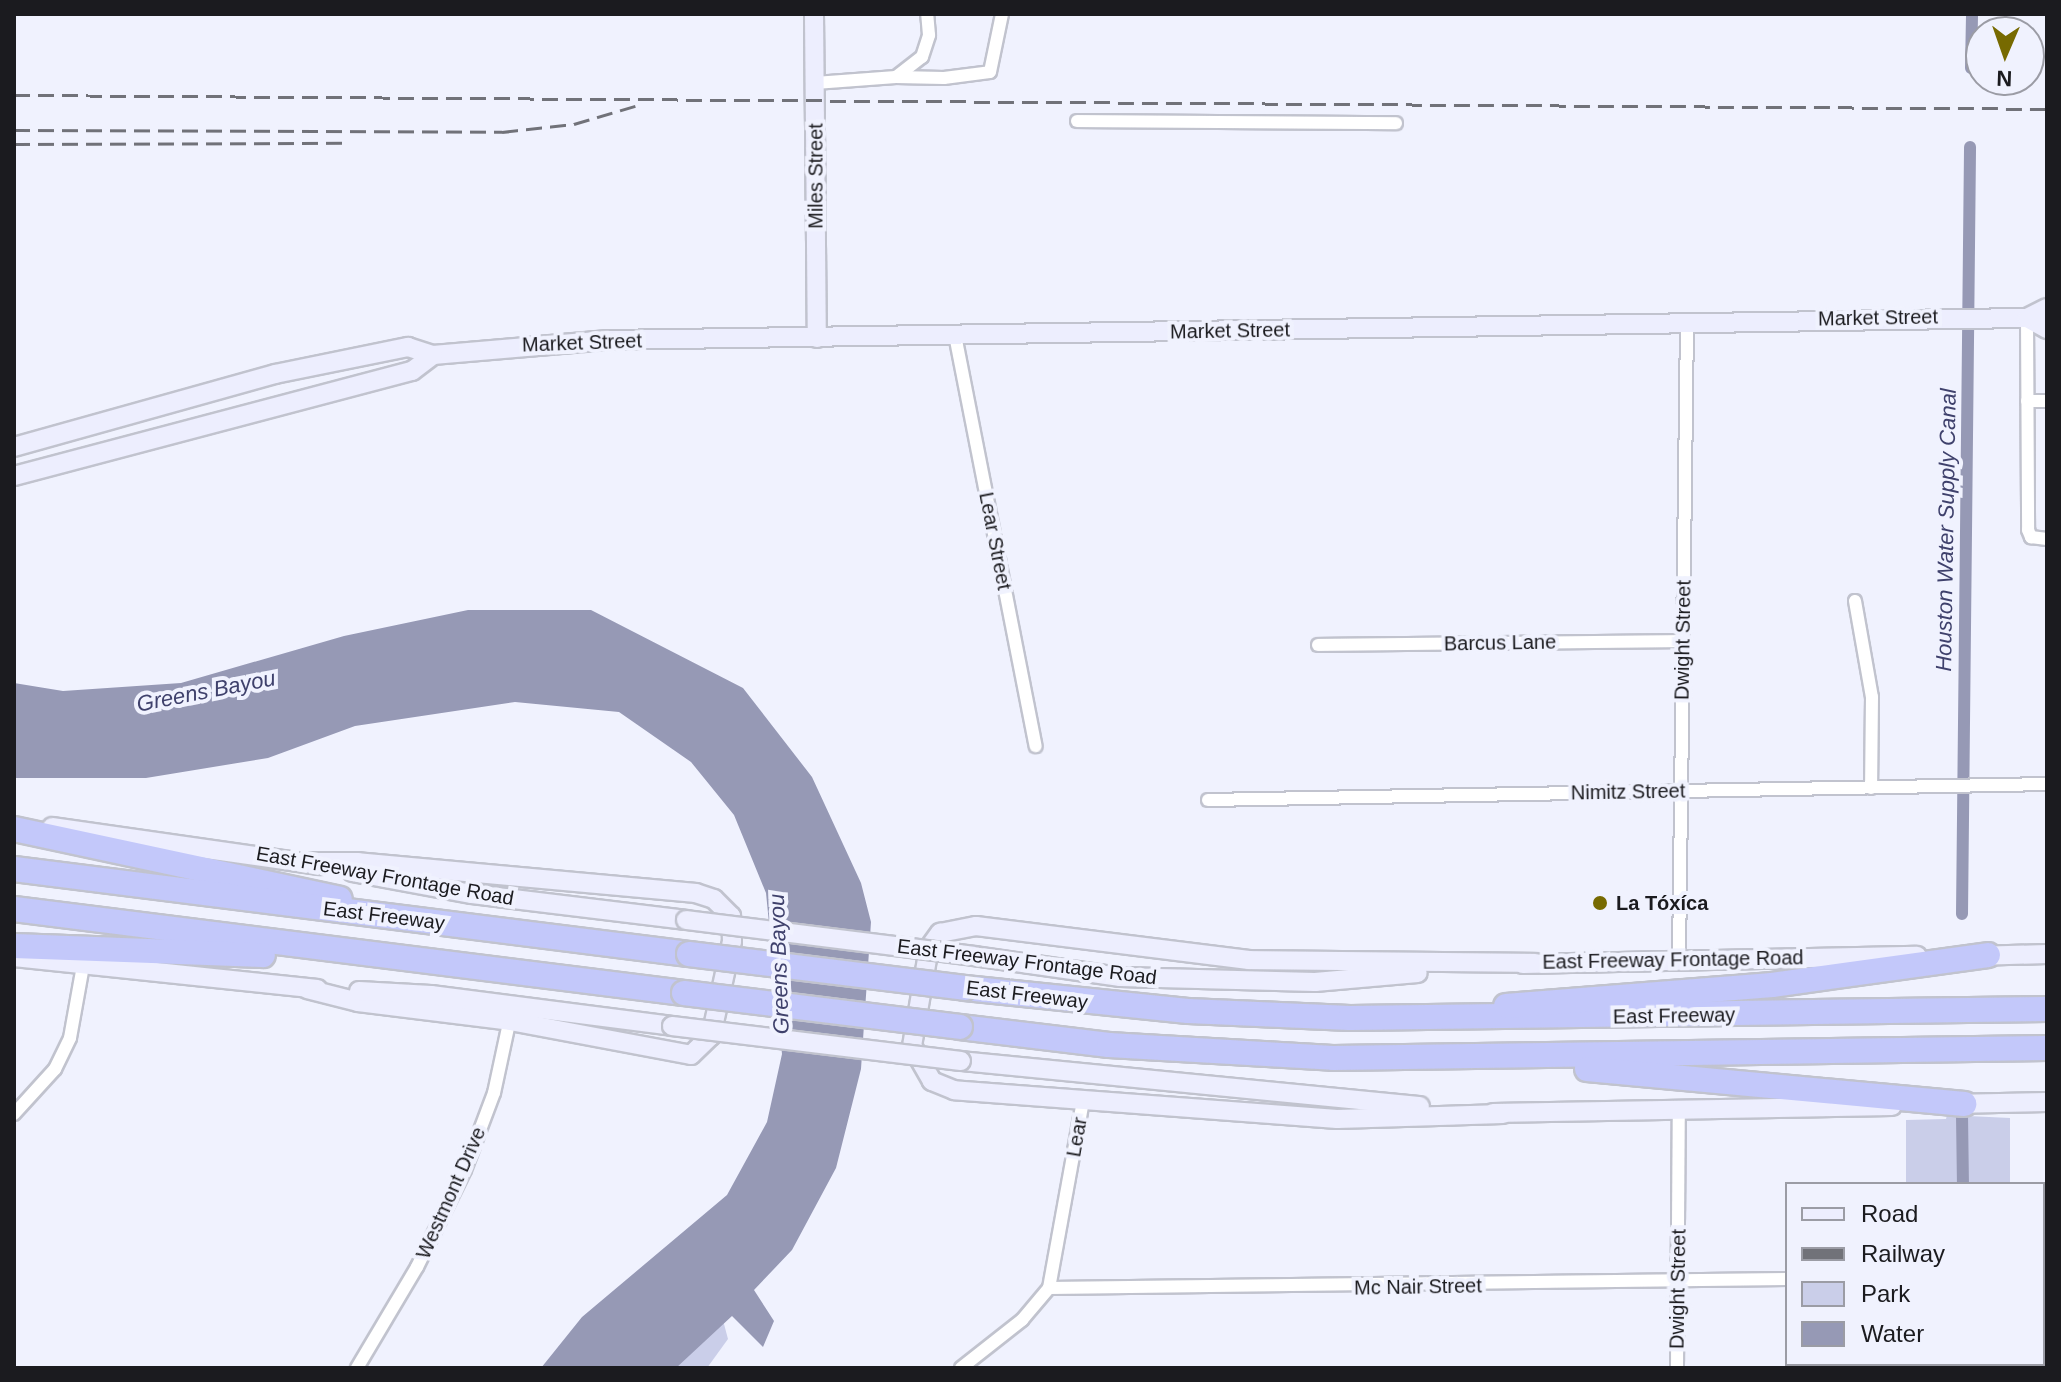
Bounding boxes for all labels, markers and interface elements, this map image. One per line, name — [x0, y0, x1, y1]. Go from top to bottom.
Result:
north arrow — [1965, 16, 2045, 96]
text: N — [1996, 66, 2013, 91]
street label: Miles Street — [804, 123, 828, 229]
street label: Market Street — [1818, 305, 1938, 331]
street label: Market Street — [1170, 318, 1290, 344]
street label: Market Street — [522, 329, 642, 357]
water label: Houston Water Supply Canal — [1930, 388, 1962, 672]
street label: Lear Street — [974, 490, 1016, 592]
street label: Dwight Street — [1670, 580, 1696, 700]
street label: Barcus Lane — [1444, 630, 1556, 656]
water label: Greens Bayou — [134, 665, 278, 717]
street label: Nimitz Street — [1571, 779, 1685, 805]
street label: East Freeway Frontage Road — [254, 842, 516, 910]
place label: La Tóxíca — [1616, 891, 1708, 915]
water label: Greens Bayou — [763, 893, 795, 1035]
marker: La Tóxíca — [1591, 894, 1609, 912]
street label: East Freeway — [322, 897, 446, 935]
street label: East Freeway Frontage Road — [896, 934, 1158, 990]
street label: East Freeway Frontage Road — [1542, 946, 1804, 974]
street label: East Freeway — [965, 976, 1089, 1014]
street label: East Freeway — [1613, 1003, 1735, 1029]
street label: Lear — [1062, 1115, 1092, 1159]
street label: Westmont Drive — [411, 1123, 491, 1263]
legend — [1785, 1182, 2045, 1366]
text: Road — [1861, 1200, 1918, 1227]
street label: Dwight Street — [1665, 1229, 1691, 1349]
text: Railway — [1861, 1240, 1945, 1267]
street label: Mc Nair Street — [1354, 1274, 1482, 1300]
text: Park — [1861, 1280, 1910, 1307]
text: Water — [1861, 1320, 1924, 1347]

